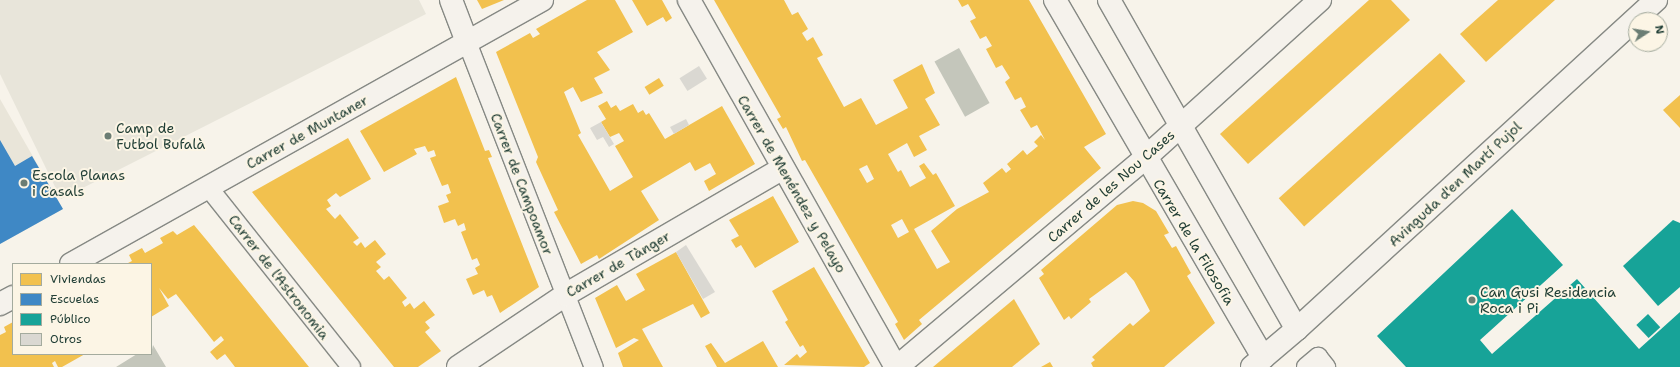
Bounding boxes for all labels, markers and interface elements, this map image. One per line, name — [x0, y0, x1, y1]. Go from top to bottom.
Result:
north arrow — [1628, 12, 1668, 52]
text: N — [1651, 24, 1667, 35]
street label: Carrer de Muntaner — [243, 92, 371, 172]
street label: Carrer de Menéndez y Pelayo — [734, 92, 850, 276]
street label: Carrer de Campoamor — [487, 111, 557, 257]
street label: Avinguda d'en Martí Pujol — [1385, 118, 1525, 250]
place label: Camp de Futbol Bufalà — [116, 120, 205, 152]
street label: Carrer de les Nou Cases — [1044, 126, 1178, 246]
marker: Camp de Futbol Bufalà — [103, 131, 113, 141]
place label: Escola Planas i Casals — [32, 167, 125, 200]
street label: Carrer de la Filosofia — [1150, 176, 1238, 308]
marker: Escola Planas i Casals — [19, 178, 29, 188]
street label: Carrer de l'Astronomia — [225, 211, 333, 343]
street label: Carrer de Tànger — [563, 227, 673, 301]
legend — [12, 263, 152, 355]
text: Viviendas — [50, 271, 106, 287]
place label: Can Gusi Residencia Roca i Pi — [1480, 284, 1616, 316]
text: Escuelas — [50, 291, 99, 307]
marker: Can Gusi Residencia Roca i Pi — [1467, 295, 1477, 305]
text: Público — [50, 311, 91, 327]
text: Otros — [50, 331, 82, 347]

